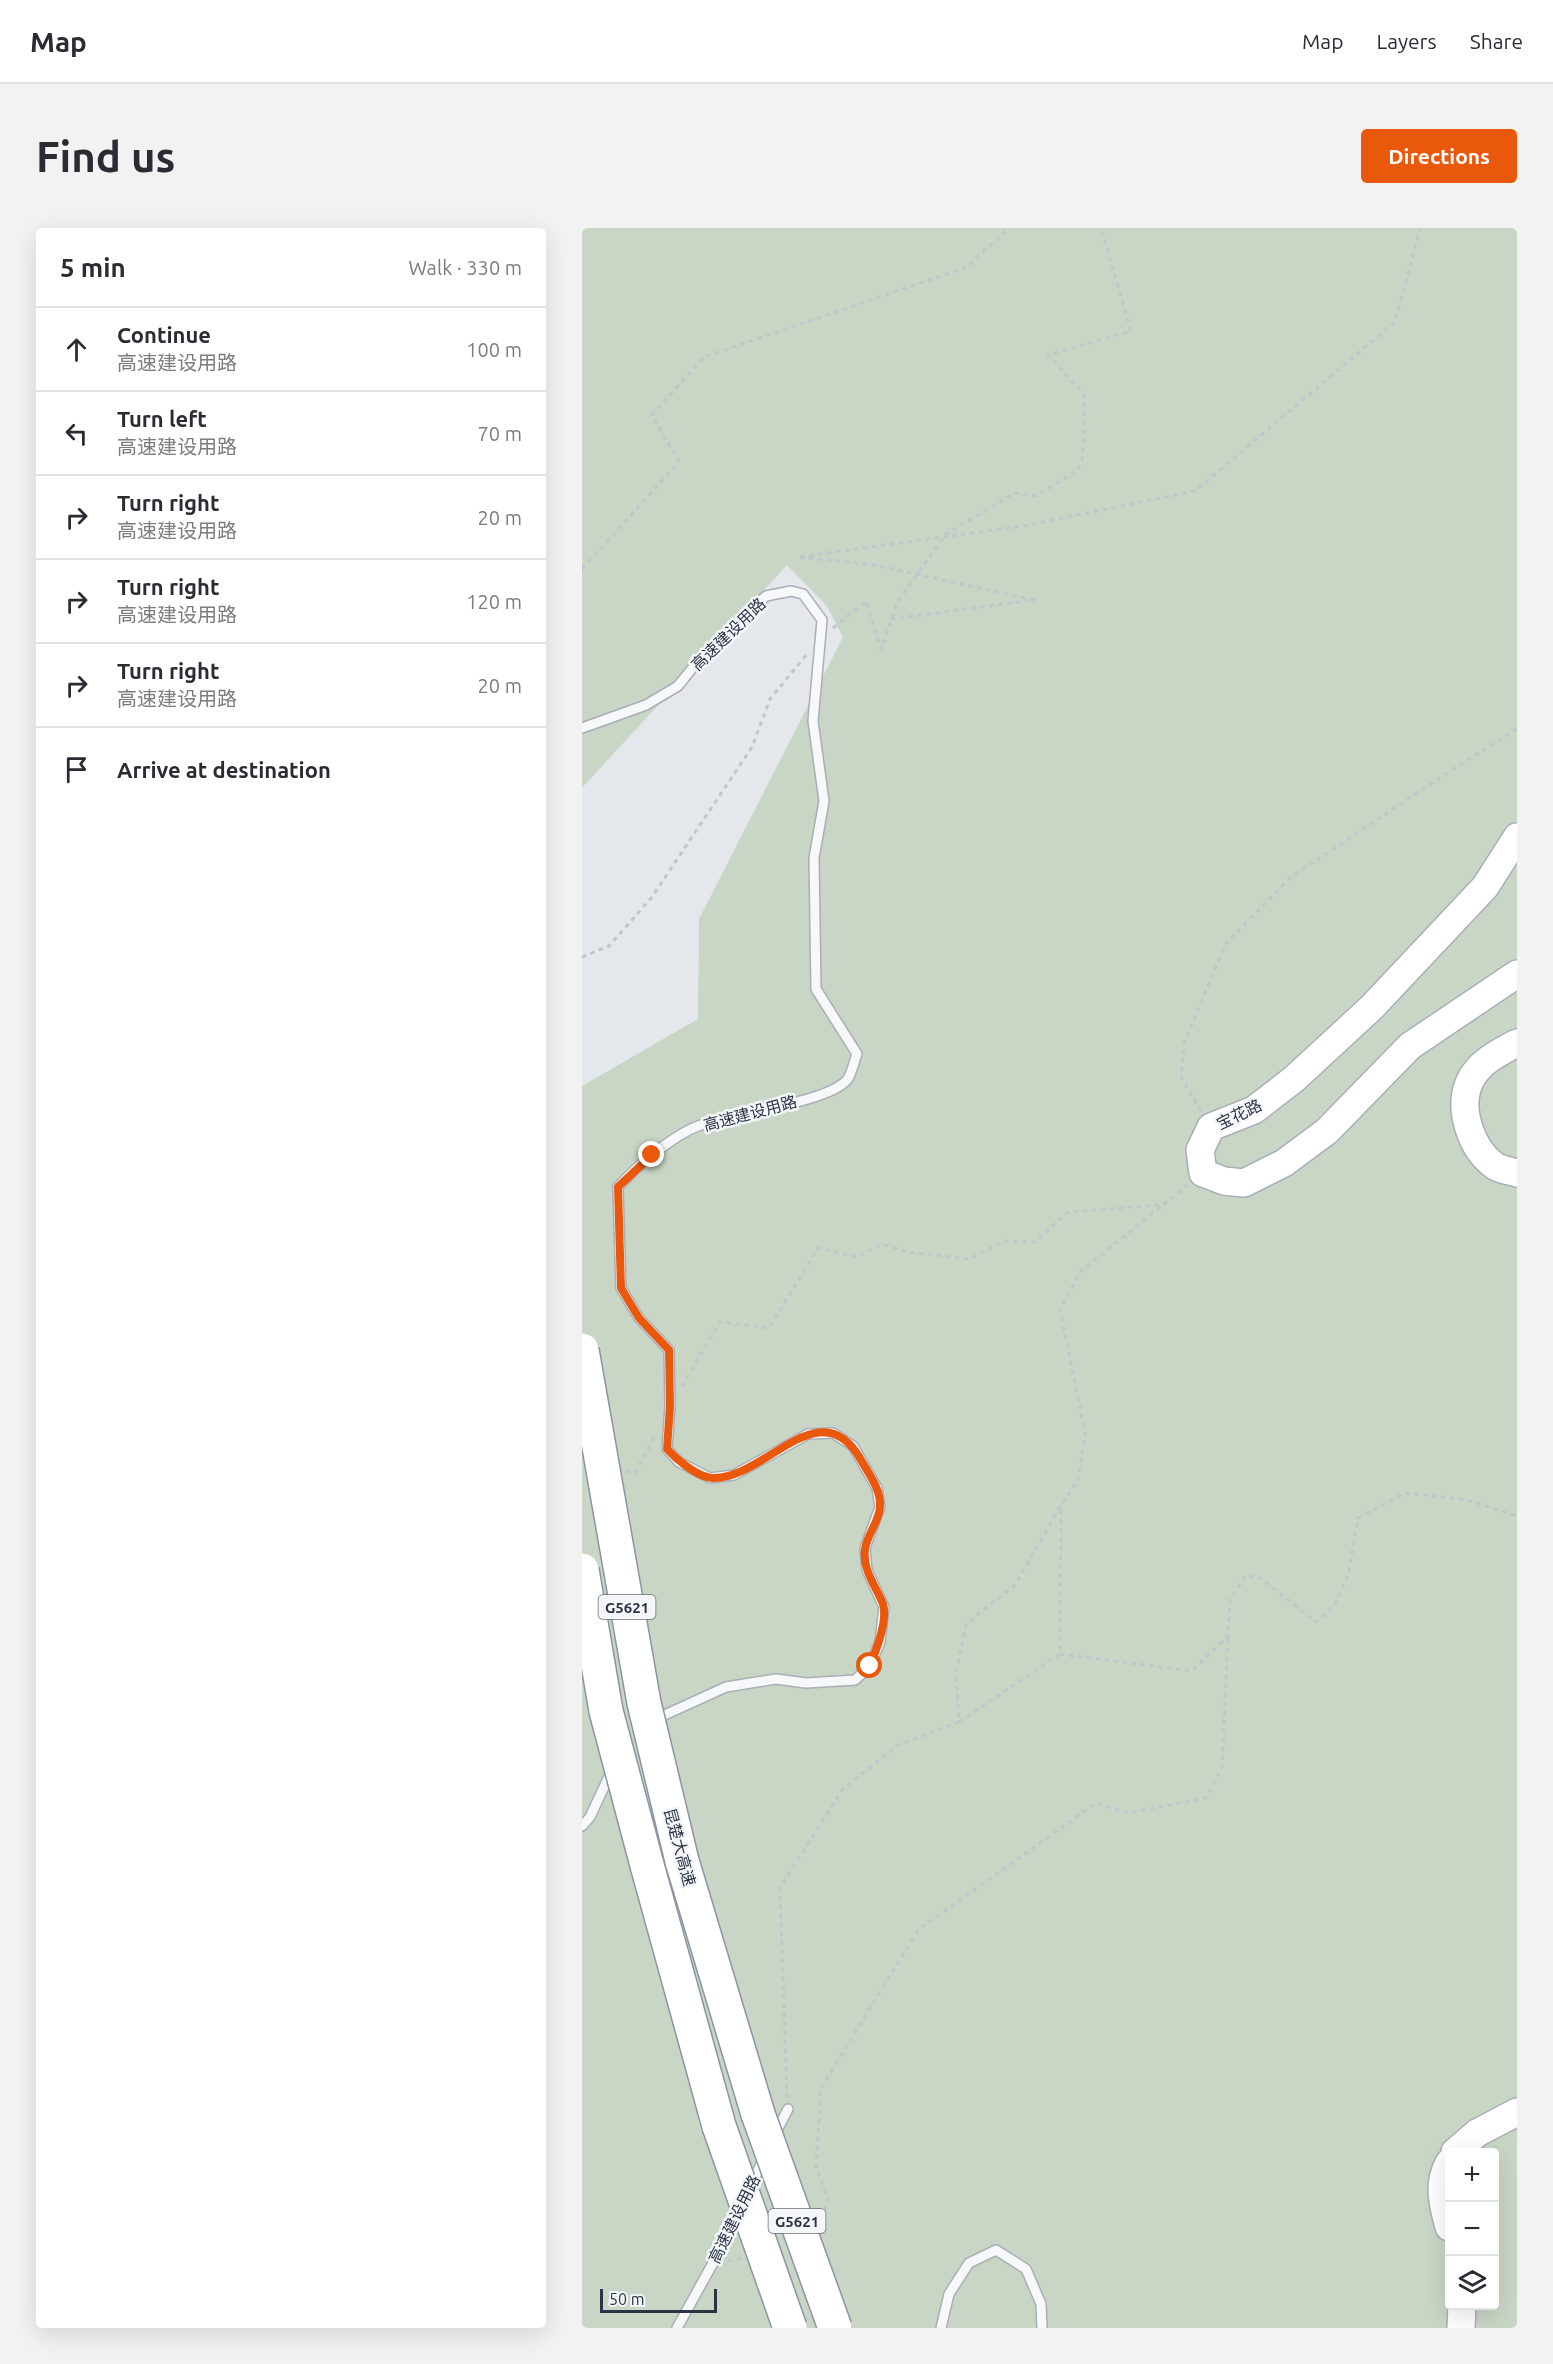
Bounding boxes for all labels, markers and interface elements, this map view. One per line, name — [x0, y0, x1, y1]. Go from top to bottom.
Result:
text: Map — [30, 26, 87, 57]
text: Map — [1302, 29, 1343, 53]
text: Layers — [1376, 29, 1437, 53]
text: Share — [1470, 29, 1523, 53]
button: Directions — [1361, 129, 1517, 183]
text: Find us — [36, 133, 175, 180]
text: 5 min — [60, 253, 126, 282]
text: Walk · 330 m — [409, 256, 522, 279]
text: Continue — [117, 322, 211, 347]
icon: ahead — [60, 333, 93, 366]
text: 100 m — [466, 338, 522, 361]
text: 高速建设用路 — [117, 351, 237, 374]
text: Turn left — [117, 406, 207, 431]
icon: left — [60, 417, 93, 450]
text: 70 m — [478, 422, 522, 445]
text: 高速建设用路 — [117, 435, 237, 458]
text: Turn right — [117, 490, 219, 515]
icon: right — [60, 501, 93, 534]
text: 20 m — [478, 506, 522, 529]
text: 高速建设用路 — [117, 519, 237, 542]
text: Turn right — [117, 574, 219, 599]
icon: right — [60, 585, 93, 618]
text: 120 m — [466, 590, 522, 613]
street label: 高速建设用路 — [687, 594, 769, 674]
text: 高速建设用路 — [117, 603, 237, 626]
text: Turn right — [117, 658, 219, 683]
icon: right — [60, 669, 93, 702]
text: 20 m — [478, 674, 522, 697]
text: 高速建设用路 — [117, 687, 237, 710]
icon: arrive — [60, 753, 93, 786]
text: Arrive at destination — [117, 757, 331, 782]
street label: 高速建设用路 — [701, 1092, 799, 1134]
street label: 宝花路 — [1213, 1095, 1265, 1133]
route end — [638, 1141, 664, 1167]
road number: G5621 — [598, 1595, 656, 1619]
route start — [856, 1652, 882, 1678]
street label: 昆楚大高速 — [661, 1806, 699, 1888]
map controls — [1445, 2148, 1499, 2310]
button: + — [1445, 2148, 1499, 2202]
street label: 高速建设用路 — [705, 2172, 763, 2266]
button: − — [1445, 2202, 1499, 2256]
road number: G5621 — [768, 2209, 826, 2233]
button: layers — [1445, 2256, 1499, 2310]
scale bar — [600, 2286, 717, 2314]
text: 50 m — [609, 2290, 645, 2308]

